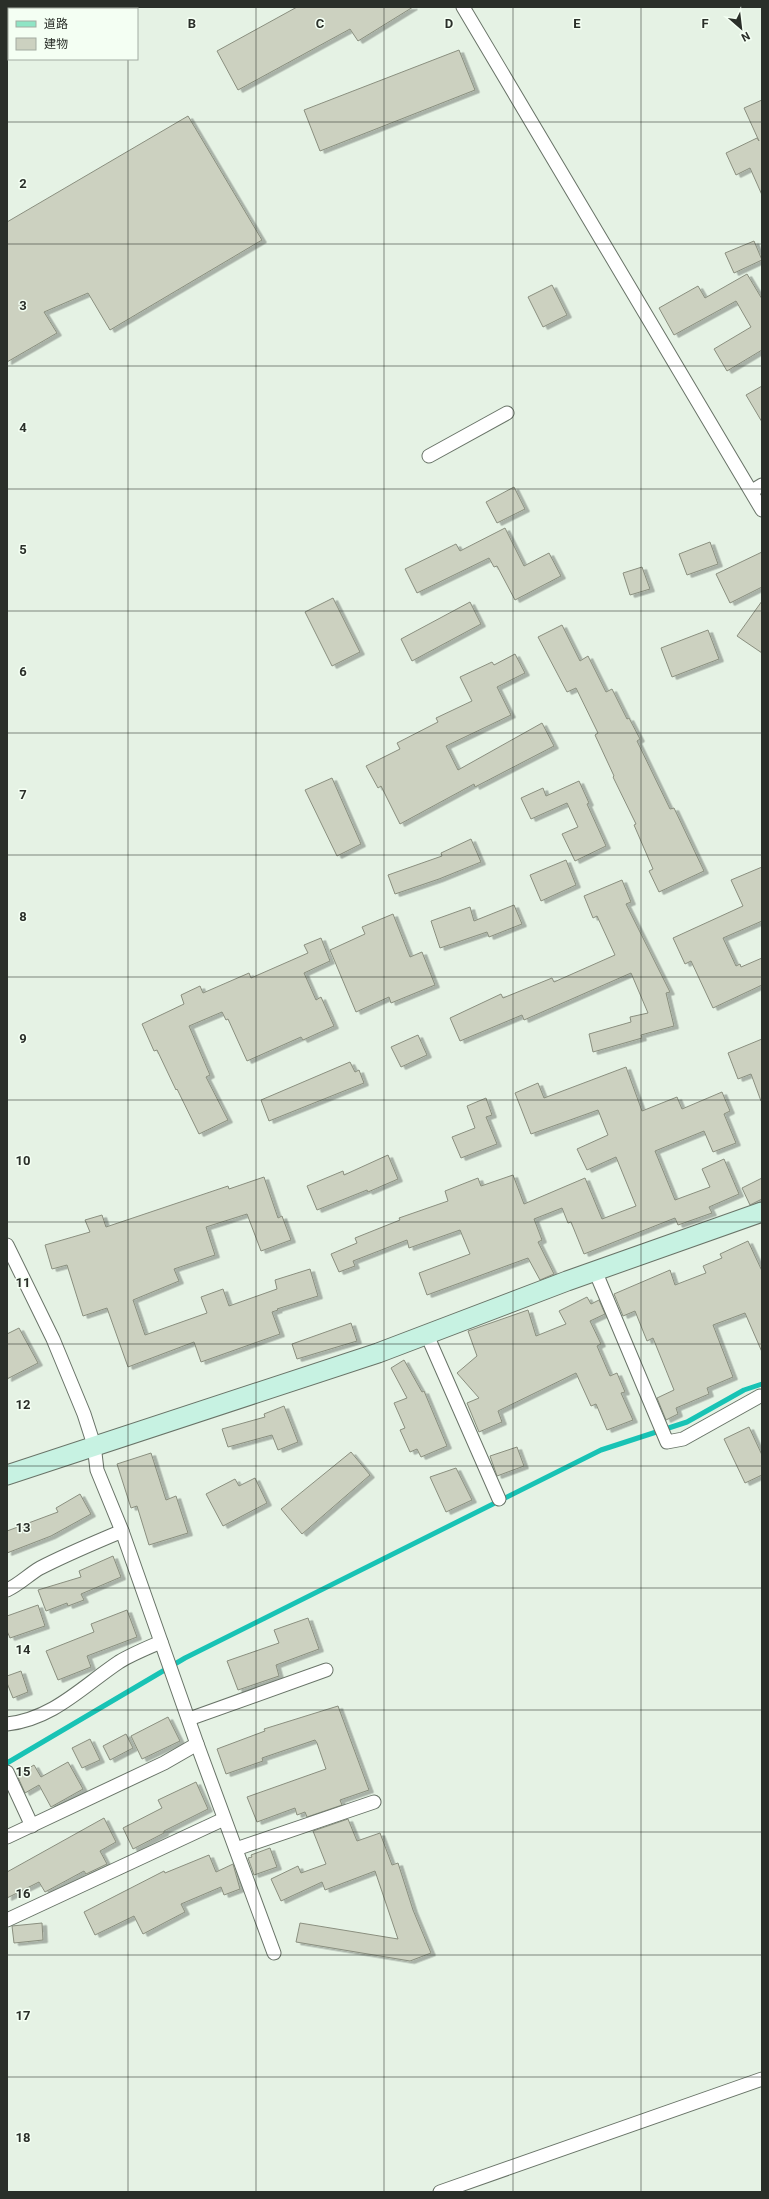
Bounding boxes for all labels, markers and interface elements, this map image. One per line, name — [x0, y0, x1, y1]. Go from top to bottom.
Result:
legend — [8, 8, 138, 60]
north arrow — [721, 8, 761, 48]
text: B — [188, 16, 196, 31]
text: C — [316, 16, 325, 31]
text: D — [445, 16, 453, 31]
text: E — [573, 16, 581, 31]
text: F — [701, 16, 709, 31]
text: 道路 — [44, 17, 68, 31]
text: N — [739, 29, 752, 44]
text: 建物 — [44, 37, 68, 51]
text: 2 — [19, 176, 27, 191]
text: 3 — [19, 298, 27, 313]
text: 4 — [19, 420, 27, 435]
text: 5 — [19, 542, 27, 557]
text: 6 — [19, 664, 27, 679]
text: 7 — [19, 787, 27, 802]
text: 8 — [19, 909, 27, 924]
text: 9 — [19, 1031, 27, 1046]
text: 10 — [16, 1153, 30, 1168]
text: 11 — [16, 1275, 30, 1290]
text: 12 — [16, 1397, 30, 1412]
text: 13 — [16, 1520, 30, 1535]
text: 14 — [16, 1642, 31, 1657]
text: 15 — [16, 1764, 30, 1779]
text: 16 — [16, 1886, 31, 1901]
text: 17 — [16, 2008, 30, 2023]
text: 18 — [16, 2130, 30, 2145]

